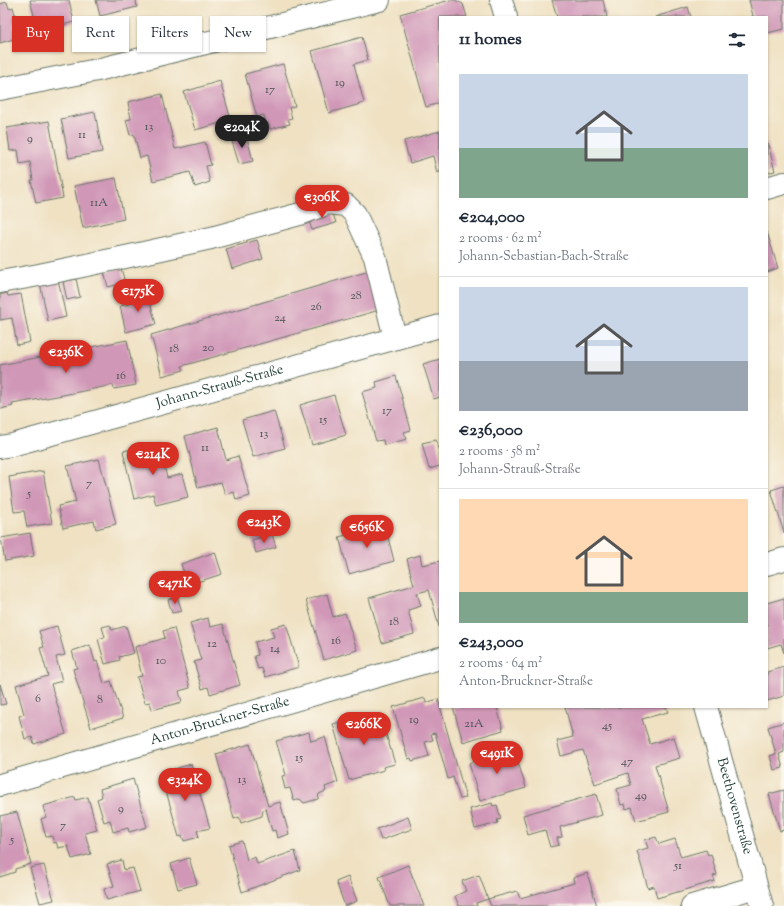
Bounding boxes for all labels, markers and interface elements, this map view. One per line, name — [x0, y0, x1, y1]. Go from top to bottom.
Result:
chip: Buy — [12, 16, 64, 52]
chip: Rent — [72, 16, 129, 52]
chip: Filters — [137, 16, 202, 52]
chip: New — [210, 16, 266, 52]
text: 11 homes — [459, 28, 522, 52]
icon: filters — [726, 29, 748, 51]
house number: 19 — [335, 74, 345, 92]
house number: 17 — [265, 81, 275, 99]
icon: home — [568, 100, 640, 172]
pin: €204K — [214, 115, 270, 149]
house number: 13 — [145, 118, 154, 136]
text: €204K — [224, 119, 260, 137]
house number: 11 — [78, 126, 86, 144]
house number: 9 — [27, 130, 33, 148]
pin: €306K — [294, 185, 350, 219]
text: €306K — [304, 189, 340, 207]
house number: 11A — [90, 194, 108, 212]
text: €204,000 — [459, 206, 525, 230]
text: 2 rooms · 62 m² — [459, 230, 542, 248]
text: Johann-Sebastian-Bach-Straße — [459, 248, 629, 266]
pin: €175K — [110, 279, 166, 313]
text: €175K — [122, 283, 154, 301]
house number: 28 — [350, 287, 362, 305]
house number: 26 — [310, 298, 322, 316]
house number: 24 — [274, 309, 286, 327]
icon: home — [568, 313, 640, 385]
house number: 20 — [202, 339, 214, 357]
pin: €236K — [38, 340, 94, 374]
house number: 18 — [169, 340, 179, 358]
text: €236K — [49, 344, 83, 362]
street label: Johann-Strauß-Straße — [153, 360, 286, 415]
house number: 16 — [116, 367, 126, 385]
house number: 17 — [382, 402, 392, 420]
house number: 15 — [319, 411, 327, 429]
text: €236,000 — [459, 419, 523, 443]
house number: 13 — [260, 425, 269, 443]
house number: 11 — [201, 439, 209, 457]
pin: €214K — [125, 442, 181, 476]
text: 2 rooms · 58 m² — [459, 443, 540, 461]
text: €214K — [136, 446, 170, 464]
text: Johann-Strauß-Straße — [459, 461, 581, 479]
house number: 7 — [86, 475, 92, 493]
house number: 5 — [26, 485, 31, 503]
pin: €243K — [236, 510, 292, 544]
text: €243K — [246, 514, 282, 532]
pin: €656K — [339, 515, 395, 549]
text: €656K — [350, 519, 384, 537]
icon: home — [568, 525, 640, 597]
pin: €471K — [147, 571, 203, 605]
text: €471K — [158, 575, 192, 593]
house number: 18 — [389, 613, 399, 631]
text: €243,000 — [459, 631, 523, 655]
house number: 16 — [331, 632, 341, 650]
house number: 12 — [207, 635, 217, 653]
house number: 14 — [270, 640, 280, 658]
house number: 10 — [156, 652, 166, 670]
text: 2 rooms · 64 m² — [459, 655, 542, 673]
text: Anton-Bruckner-Straße — [459, 673, 593, 691]
house number: 6 — [35, 690, 41, 708]
house number: 8 — [97, 691, 103, 709]
street label: Anton-Bruckner-Straße — [148, 692, 292, 751]
house number: 19 — [409, 711, 419, 729]
pin: €266K — [336, 712, 392, 746]
house number: 21A — [464, 715, 484, 733]
text: €266K — [346, 716, 382, 734]
house number: 45 — [602, 717, 612, 735]
pin: €491K — [469, 741, 525, 775]
text: €491K — [480, 745, 514, 763]
house number: 15 — [295, 749, 303, 767]
house number: 47 — [621, 753, 633, 771]
street label: Beethovenstraße — [711, 755, 757, 857]
pin: €324K — [157, 768, 213, 802]
house number: 13 — [238, 771, 247, 789]
text: €324K — [167, 772, 203, 790]
house number: 49 — [635, 787, 647, 805]
house number: 9 — [118, 800, 124, 818]
house number: 7 — [60, 817, 66, 835]
house number: 5 — [9, 831, 14, 849]
house number: 51 — [673, 857, 682, 875]

